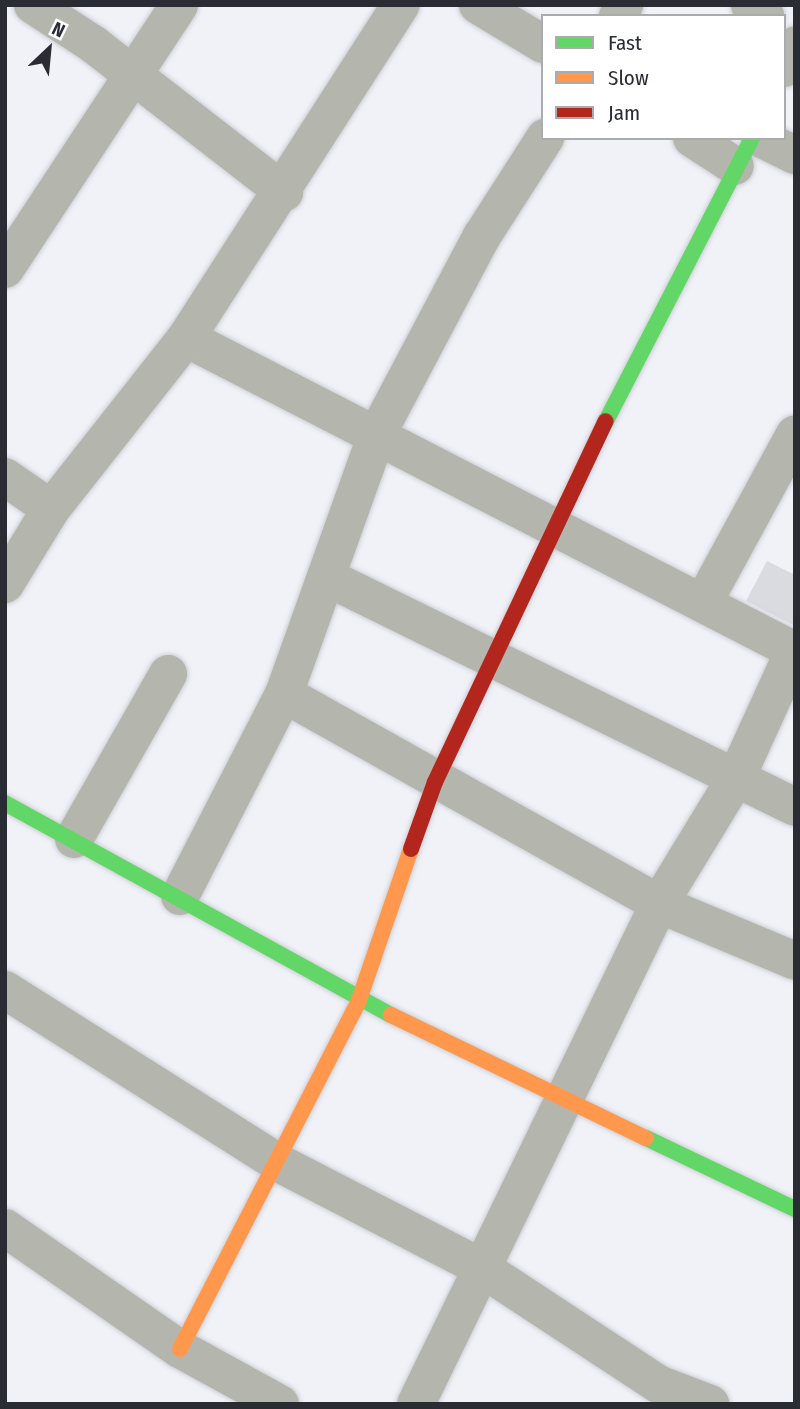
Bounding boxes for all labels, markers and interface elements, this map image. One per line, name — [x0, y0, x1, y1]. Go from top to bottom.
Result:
north arrow — [14, 14, 84, 84]
legend — [541, 14, 786, 140]
text: N — [48, 17, 69, 43]
text: Fast — [608, 30, 642, 56]
text: Slow — [608, 65, 649, 91]
text: Jam — [608, 100, 640, 126]

